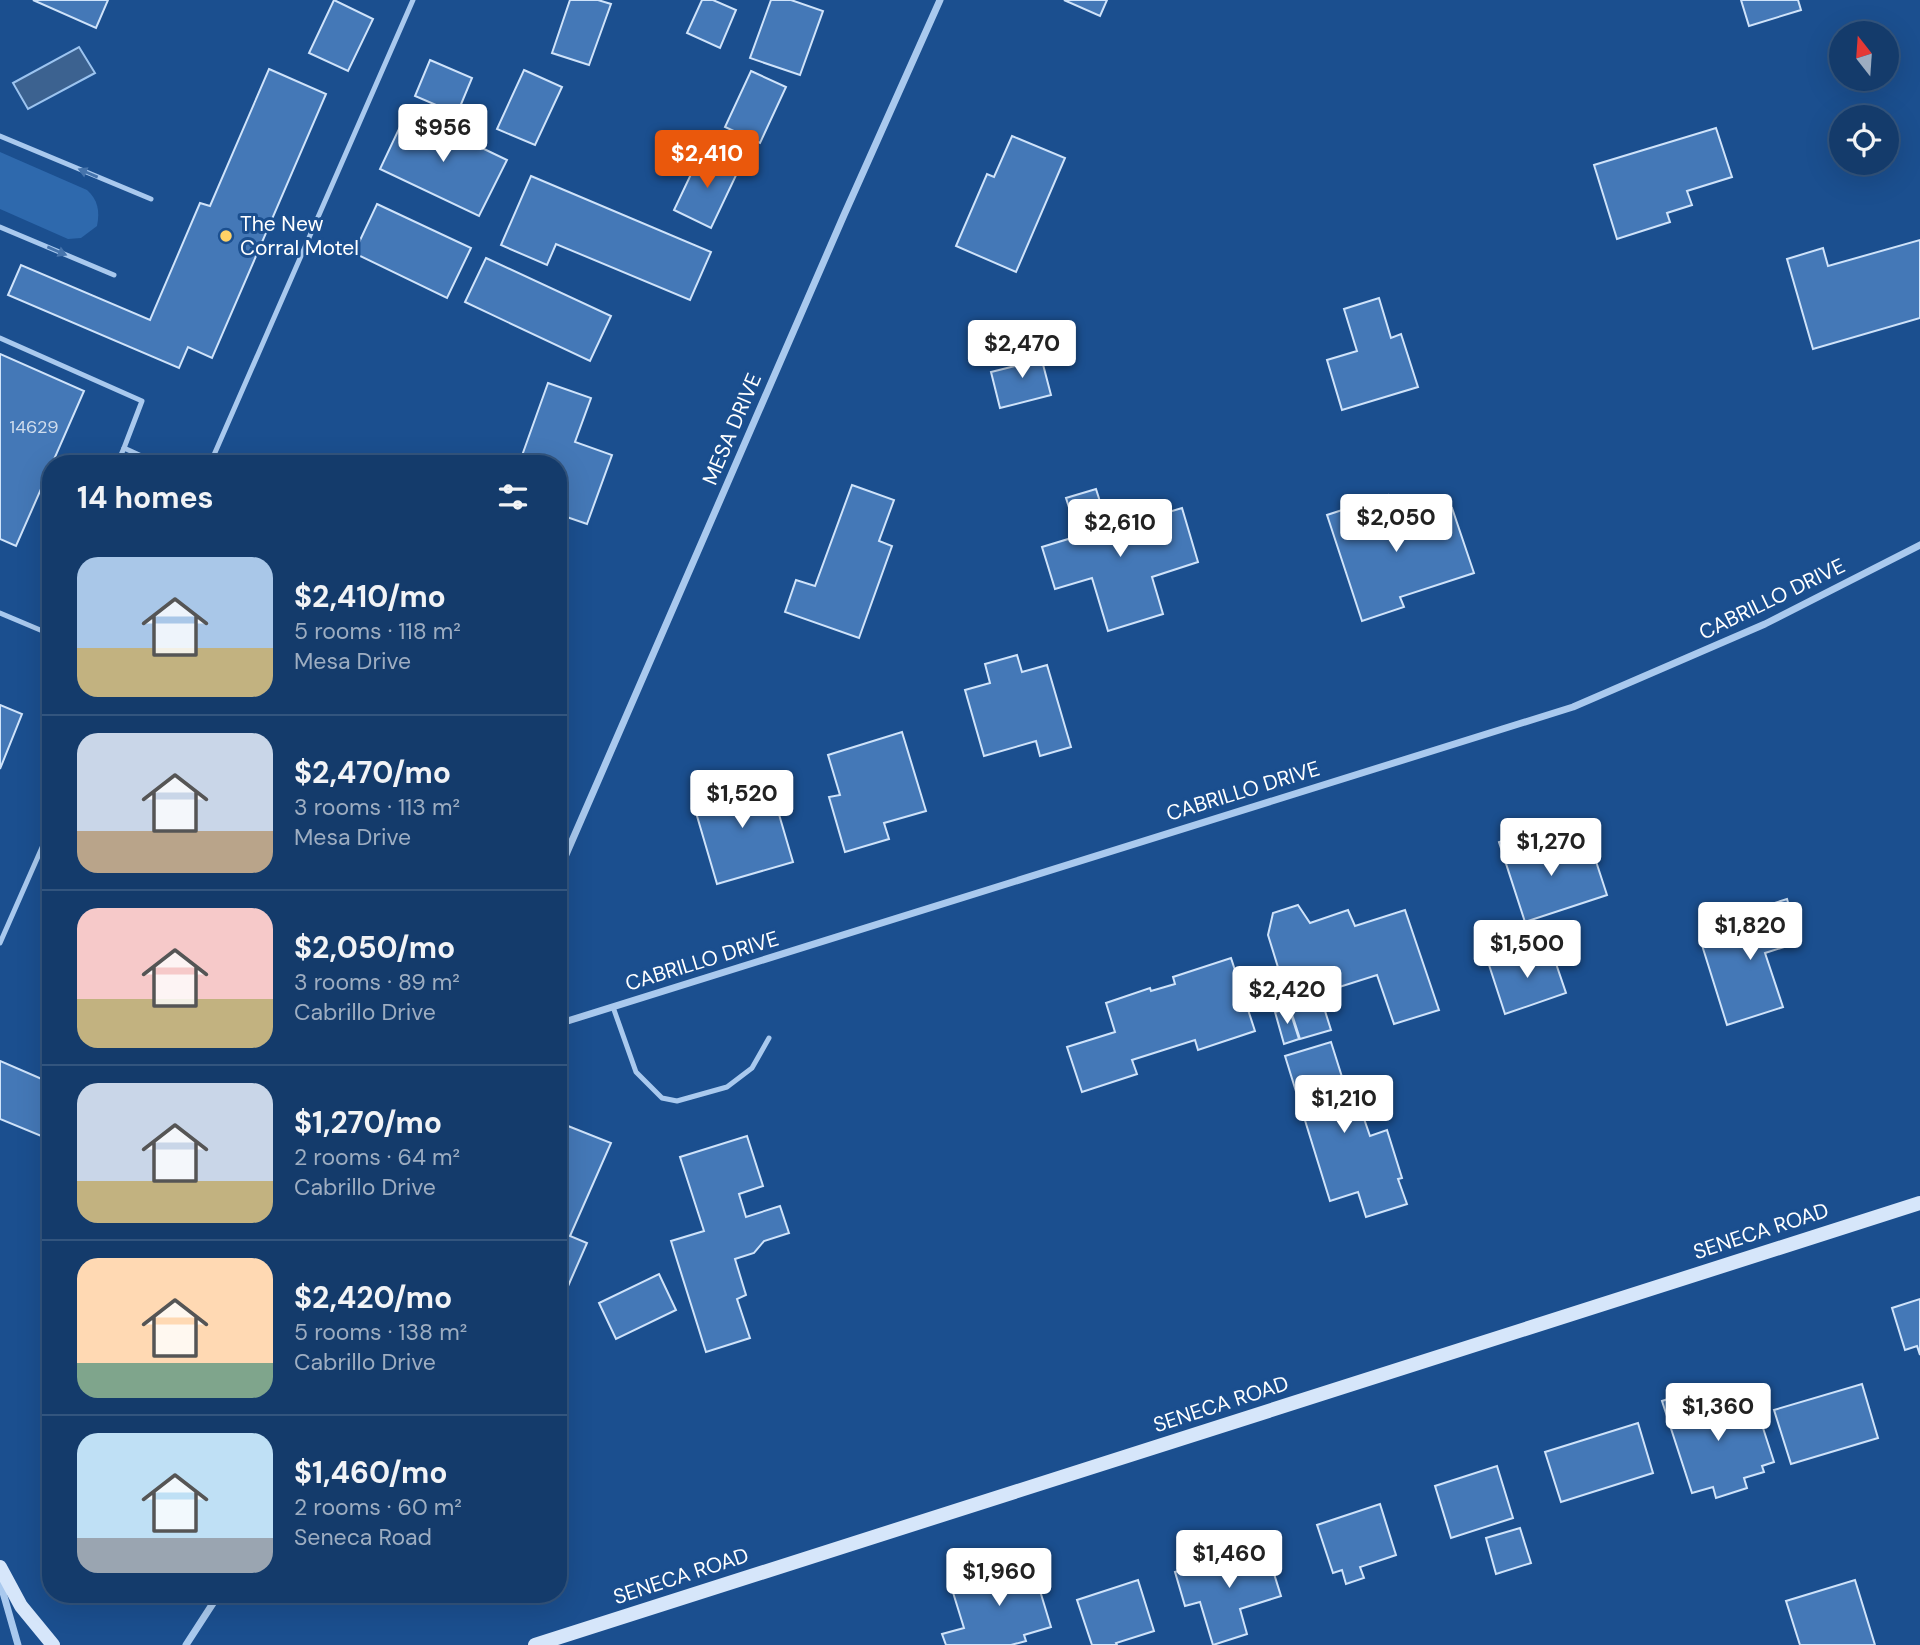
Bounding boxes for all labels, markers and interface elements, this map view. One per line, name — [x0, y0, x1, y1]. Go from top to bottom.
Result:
north arrow — [1829, 21, 1899, 91]
map controls — [1829, 21, 1899, 175]
pin: $956 — [402, 104, 484, 164]
button: locate — [1829, 105, 1899, 175]
text: $956 — [414, 112, 472, 142]
pin: $2,410 — [650, 130, 764, 190]
text: $2,410 — [671, 138, 743, 168]
one-way arrow — [78, 167, 98, 179]
place label: The New Corral Motel — [240, 210, 359, 262]
marker: The New Corral Motel — [218, 228, 234, 244]
one-way arrow — [47, 245, 67, 257]
pin: $2,470 — [965, 320, 1079, 380]
text: $2,470 — [984, 328, 1060, 358]
street label: MESA DRIVE — [696, 369, 768, 489]
house number: 14629 — [10, 415, 58, 439]
text: 14 homes — [77, 478, 214, 517]
icon: filters — [494, 478, 532, 516]
pin: $2,050 — [1339, 494, 1453, 554]
pin: $2,610 — [1063, 500, 1177, 559]
text: $2,050 — [1356, 502, 1436, 532]
text: $2,610 — [1084, 507, 1156, 537]
street label: CABRILLO DRIVE — [1694, 552, 1850, 646]
text: $2,410/mo — [294, 577, 446, 616]
icon: home — [133, 585, 217, 669]
text: 5 rooms · 118 m² — [294, 616, 461, 646]
text: Mesa Drive — [294, 646, 411, 676]
text: $2,470/mo — [294, 753, 451, 792]
street label: CABRILLO DRIVE — [1163, 754, 1323, 828]
icon: home — [133, 761, 217, 845]
pin: $1,520 — [685, 770, 799, 830]
text: $1,520 — [706, 778, 778, 808]
text: 3 rooms · 113 m² — [294, 792, 460, 822]
pin: $1,270 — [1494, 818, 1608, 878]
text: Mesa Drive — [294, 822, 411, 852]
text: $1,270 — [1516, 826, 1586, 856]
pin: $1,820 — [1693, 902, 1807, 962]
text: $1,820 — [1714, 910, 1786, 940]
pin: $1,500 — [1470, 920, 1584, 980]
street label: CABRILLO DRIVE — [622, 924, 782, 998]
text: $2,050/mo — [294, 928, 455, 967]
text: $1,500 — [1490, 928, 1564, 958]
icon: home — [133, 936, 217, 1020]
text: 3 rooms · 89 m² — [294, 967, 460, 997]
pin: $2,420 — [1230, 967, 1344, 1026]
text: $2,420 — [1248, 974, 1326, 1004]
text: Cabrillo Drive — [294, 997, 436, 1027]
pin: $1,210 — [1287, 1076, 1401, 1135]
text: $1,210 — [1311, 1083, 1377, 1113]
text: $1,270/mo — [294, 1103, 442, 1142]
icon: home — [133, 1111, 217, 1195]
text: 2 rooms · 64 m² — [294, 1142, 460, 1172]
text: Cabrillo Drive — [294, 1172, 436, 1202]
street label: SENECA ROAD — [1690, 1196, 1832, 1266]
text: $2,420/mo — [294, 1278, 452, 1317]
icon: home — [133, 1286, 217, 1370]
text: 5 rooms · 138 m² — [294, 1317, 467, 1347]
text: Cabrillo Drive — [294, 1347, 436, 1377]
street label: SENECA ROAD — [1150, 1369, 1292, 1439]
pin: $1,360 — [1661, 1384, 1775, 1443]
text: $1,360 — [1682, 1391, 1754, 1421]
text: $1,460/mo — [294, 1453, 448, 1492]
icon: home — [133, 1461, 217, 1545]
text: 2 rooms · 60 m² — [294, 1492, 462, 1522]
text: Seneca Road — [294, 1522, 432, 1552]
pin: $1,460 — [1172, 1530, 1286, 1590]
text: $1,460 — [1192, 1538, 1266, 1568]
street label: SENECA ROAD — [610, 1541, 752, 1611]
pin: $1,960 — [942, 1548, 1056, 1608]
text: $1,960 — [962, 1556, 1036, 1586]

